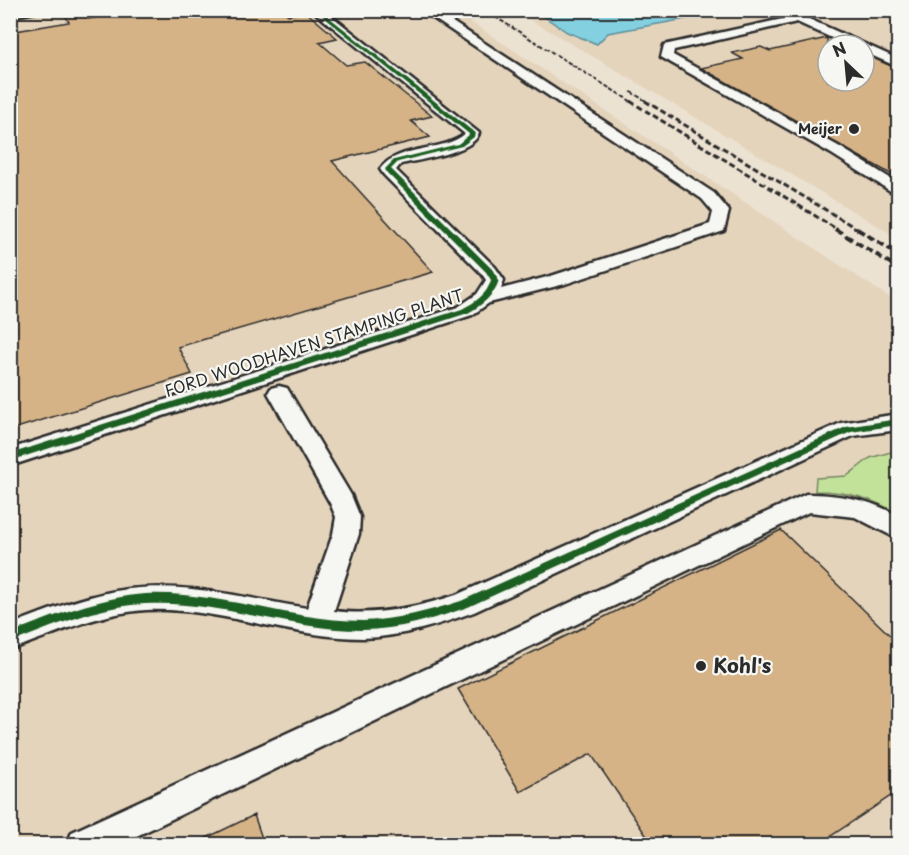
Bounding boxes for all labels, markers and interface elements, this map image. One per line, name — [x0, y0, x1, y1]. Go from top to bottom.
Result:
north arrow — [816, 33, 876, 93]
text: N — [828, 35, 850, 62]
place label: Meijer — [798, 118, 843, 139]
marker: Meijer — [847, 122, 861, 136]
street label: FORD WOODHAVEN STAMPING PLANT — [161, 282, 466, 402]
place label: Kohl's — [713, 650, 772, 680]
marker: Kohl's — [694, 659, 708, 673]

